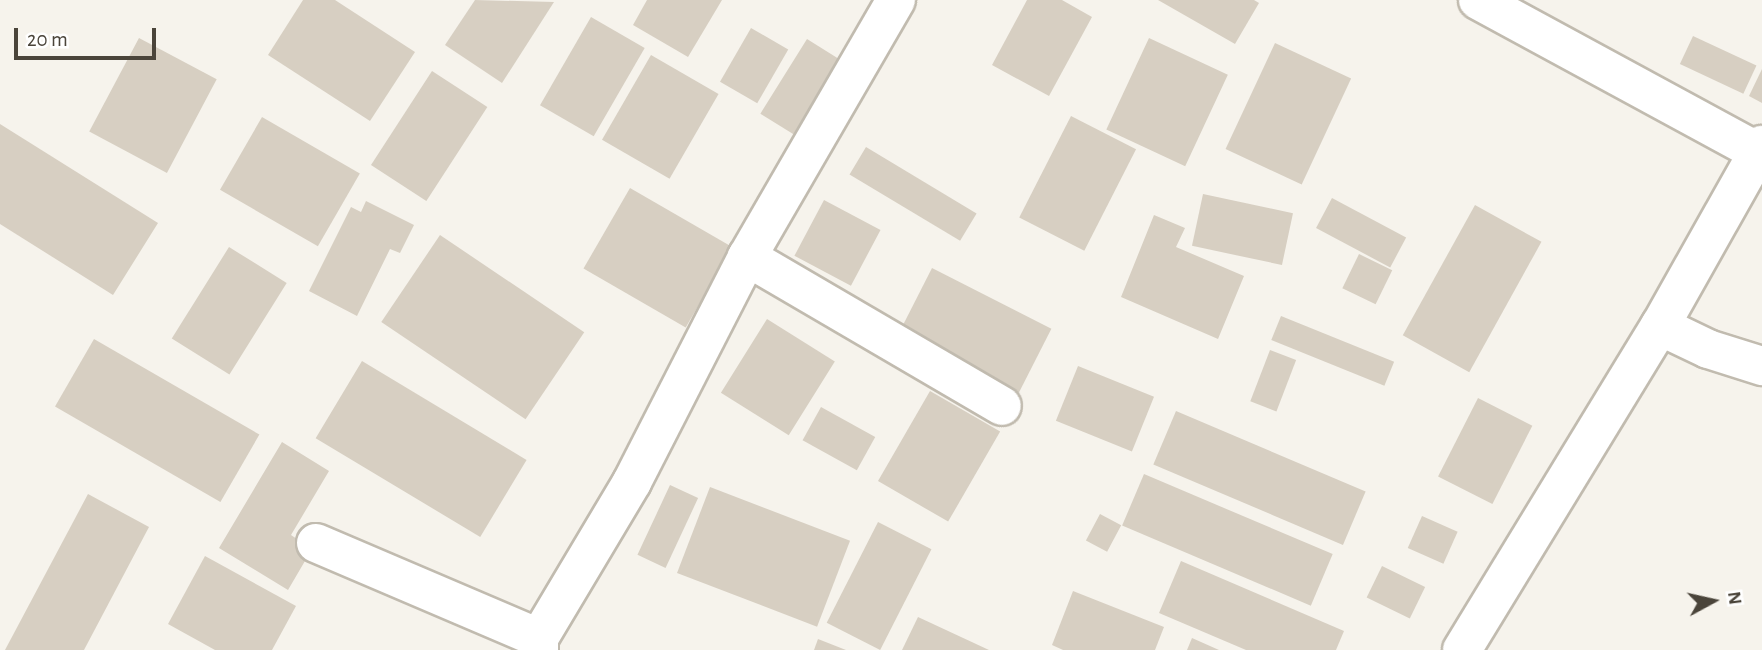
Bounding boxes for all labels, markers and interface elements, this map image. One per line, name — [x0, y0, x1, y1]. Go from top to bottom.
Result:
scale bar — [18, 14, 159, 58]
text: 20 m — [27, 29, 68, 50]
north arrow — [1678, 566, 1748, 636]
text: N — [1724, 590, 1745, 606]

